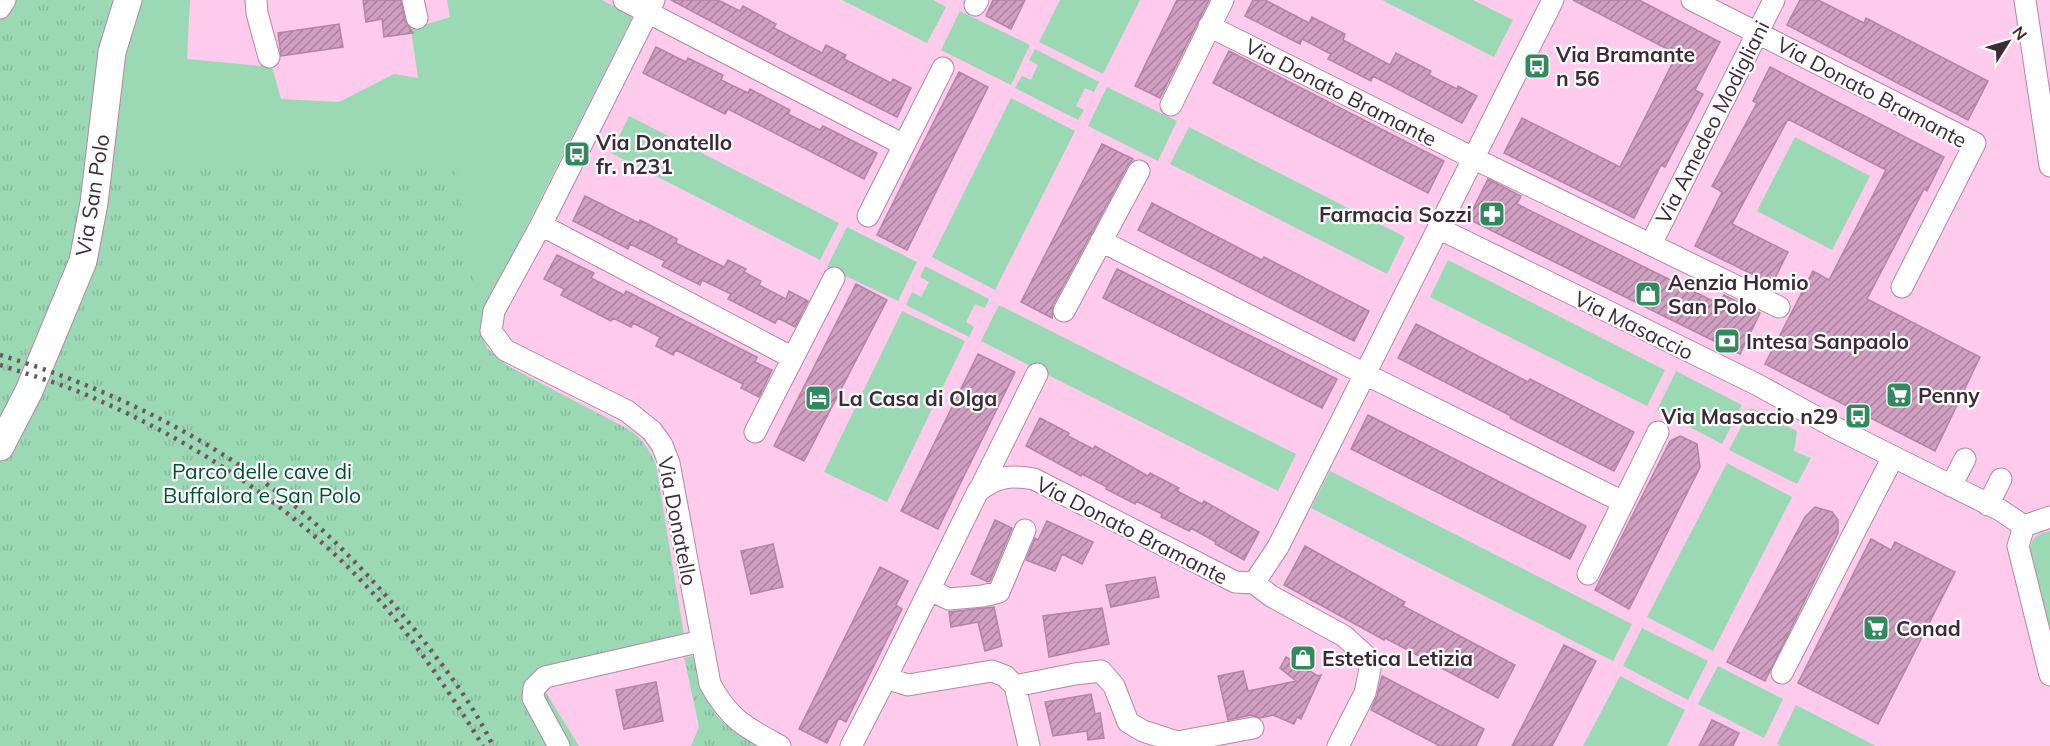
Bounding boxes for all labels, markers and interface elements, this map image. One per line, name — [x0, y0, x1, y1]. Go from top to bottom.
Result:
north arrow — [1978, 12, 2038, 72]
street label: Via Amedeo Modigliani — [1649, 16, 1775, 228]
text: N — [2008, 22, 2032, 44]
street label: Via Donato Bramante — [1773, 31, 1971, 153]
street label: Via Donato Bramante — [1241, 32, 1441, 152]
place label: Via Bramante n 56 — [1555, 41, 1695, 91]
bus stop icon: Via Bramante n 56 — [1522, 51, 1552, 81]
place label: Via Donatello fr. n231 — [595, 129, 732, 179]
street label: Via San Polo — [70, 132, 114, 258]
bus stop icon: Via Donatello fr. n231 — [562, 139, 592, 169]
pharmacy icon: Farmacia Sozzi — [1477, 199, 1507, 229]
place label: Farmacia Sozzi — [1319, 201, 1472, 227]
place label: Aenzia Homio San Polo — [1668, 269, 1809, 319]
shop icon: Aenzia Homio San Polo — [1633, 279, 1663, 309]
street label: Via Masaccio — [1570, 285, 1698, 365]
bank icon: Intesa Sanpaolo — [1712, 326, 1742, 356]
place label: Intesa Sanpaolo — [1746, 328, 1909, 354]
supermarket icon: Penny — [1884, 380, 1914, 410]
place label: Penny — [1918, 382, 1980, 408]
hotel icon: La Casa di Olga — [803, 383, 833, 413]
place label: La Casa di Olga — [838, 385, 997, 411]
bus stop icon: Via Masaccio n29 — [1843, 401, 1873, 431]
place label: Via Masaccio n29 — [1660, 403, 1838, 429]
street label: Via Donatello — [653, 454, 703, 588]
park label: Parco delle cave di Buffalora e San Polo — [163, 458, 361, 508]
street label: Via Donato Bramante — [1032, 470, 1232, 590]
supermarket icon: Conad — [1861, 613, 1891, 643]
place label: Conad — [1896, 615, 1961, 641]
shop icon: Estetica Letizia — [1288, 643, 1318, 673]
place label: Estetica Letizia — [1322, 645, 1473, 671]

